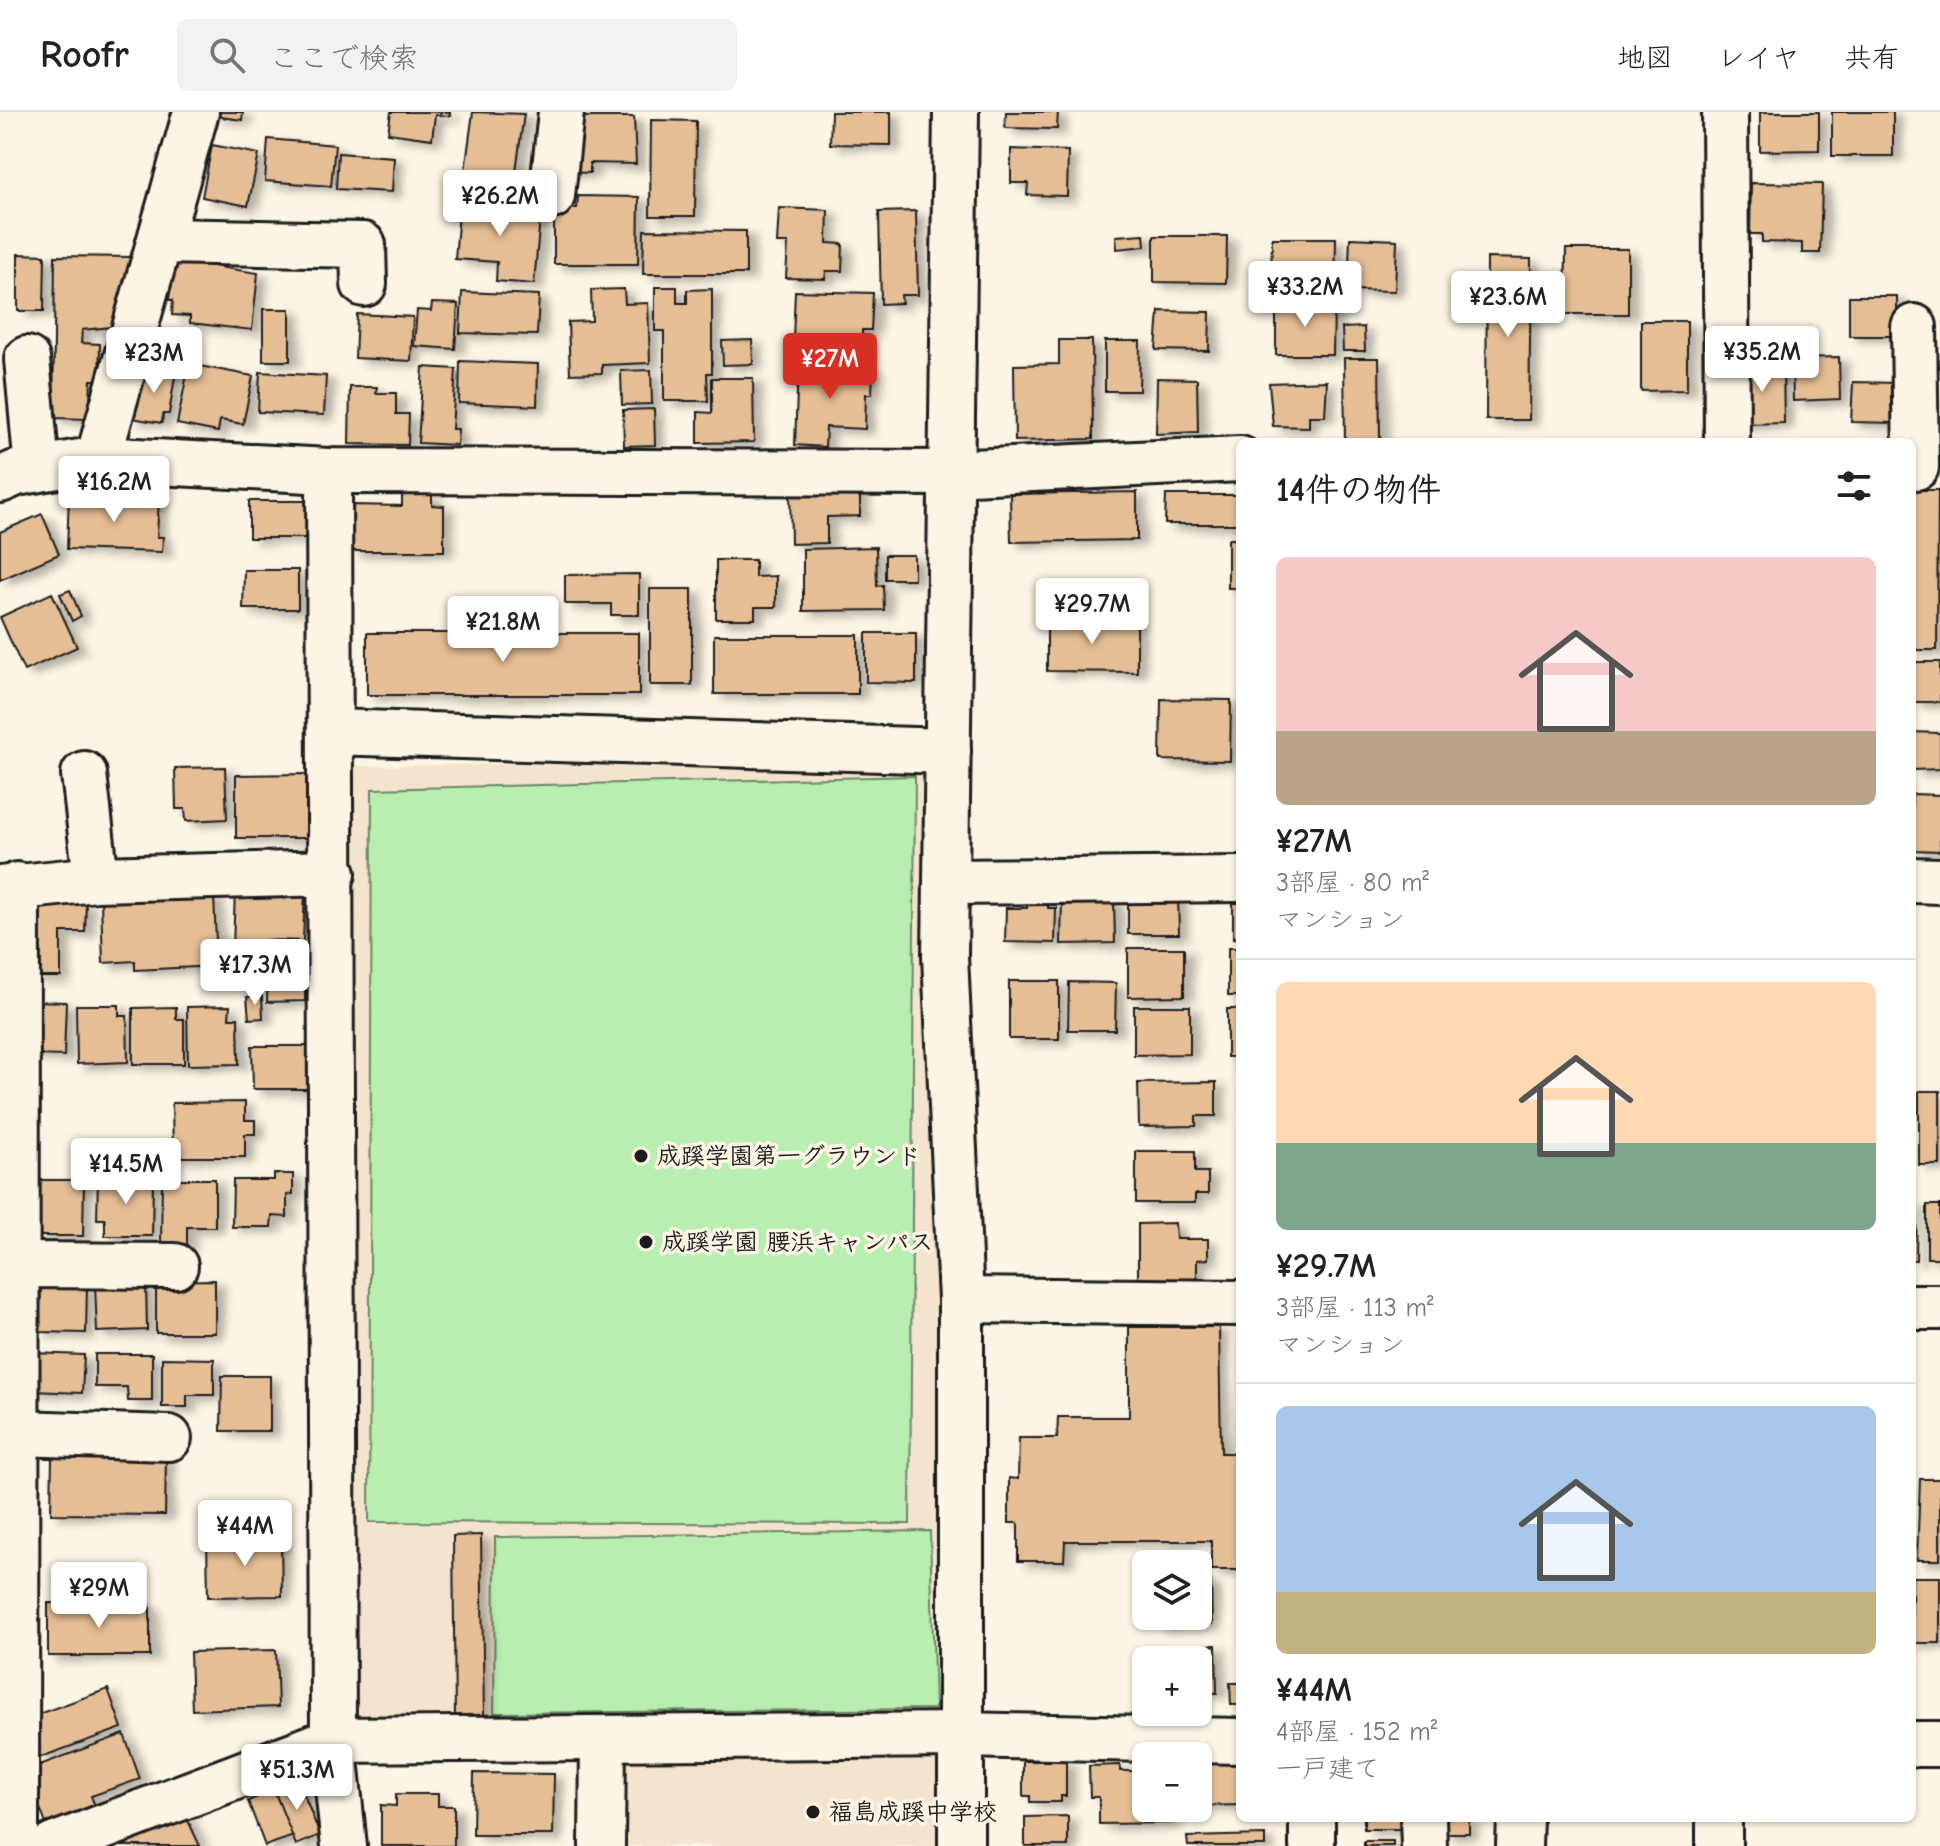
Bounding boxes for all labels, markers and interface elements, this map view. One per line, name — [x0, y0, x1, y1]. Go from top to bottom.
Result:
search box — [177, 19, 737, 91]
text: Roofr — [40, 33, 129, 77]
icon: search — [205, 33, 249, 77]
text: ここで検索 — [269, 41, 419, 76]
text: 地図 — [1617, 42, 1673, 74]
text: レイヤ — [1717, 42, 1800, 74]
text: 共有 — [1844, 42, 1900, 74]
pin: ¥26.2M — [435, 170, 565, 238]
text: ¥26.2M — [461, 181, 539, 211]
pin: ¥33.2M — [1240, 261, 1370, 329]
pin: ¥23.6M — [1443, 271, 1573, 339]
text: ¥33.2M — [1266, 272, 1344, 302]
text: ¥23.6M — [1469, 282, 1547, 312]
pin: ¥35.2M — [1697, 326, 1827, 394]
pin: ¥23M — [107, 327, 201, 395]
pin: ¥27M — [783, 333, 877, 401]
text: ¥35.2M — [1723, 337, 1801, 367]
text: ¥23M — [124, 338, 184, 368]
text: ¥27M — [801, 344, 859, 374]
pin: ¥16.2M — [49, 456, 179, 524]
icon: filters — [1832, 464, 1876, 508]
text: ¥16.2M — [76, 467, 152, 497]
text: 14件の物件 — [1276, 470, 1441, 510]
pin: ¥29.7M — [1027, 578, 1157, 646]
text: ¥29.7M — [1054, 589, 1130, 619]
pin: ¥21.8M — [438, 596, 568, 664]
text: ¥21.8M — [466, 607, 540, 637]
icon: home — [1504, 609, 1648, 753]
text: ¥27M — [1276, 821, 1352, 861]
text: 3部屋 · 80 m² — [1276, 868, 1429, 898]
text: マンション — [1276, 905, 1405, 935]
pin: ¥17.3M — [190, 939, 320, 1007]
text: ¥17.3M — [218, 950, 292, 980]
icon: home — [1504, 1034, 1648, 1178]
pin: ¥14.5M — [61, 1138, 191, 1206]
place label: 成蹊学園第一グラウンド — [657, 1142, 921, 1170]
marker: 成蹊学園第一グラウンド — [632, 1147, 650, 1165]
text: ¥14.5M — [89, 1149, 163, 1179]
place label: 成蹊学園 腰浜キャンパス — [662, 1228, 934, 1256]
marker: 成蹊学園 腰浜キャンパス — [637, 1233, 655, 1251]
text: ¥29.7M — [1276, 1246, 1376, 1286]
text: 3部屋 · 113 m² — [1276, 1293, 1434, 1323]
text: マンション — [1276, 1330, 1405, 1360]
icon: home — [1504, 1458, 1648, 1602]
pin: ¥44M — [198, 1500, 292, 1568]
text: ¥44M — [216, 1511, 274, 1541]
map controls — [1132, 1550, 1212, 1822]
button: layers — [1132, 1550, 1212, 1630]
pin: ¥29M — [52, 1562, 146, 1630]
text: ¥29M — [69, 1573, 129, 1603]
button: + — [1132, 1646, 1212, 1726]
text: ¥44M — [1276, 1670, 1352, 1710]
text: 4部屋 · 152 m² — [1276, 1717, 1437, 1747]
button: − — [1132, 1742, 1212, 1822]
pin: ¥51.3M — [232, 1744, 362, 1812]
text: 一戸建て — [1276, 1754, 1380, 1784]
text: ¥51.3M — [259, 1755, 335, 1785]
place label: 福島成蹊中学校 — [829, 1798, 997, 1826]
marker: 福島成蹊中学校 — [804, 1803, 822, 1821]

